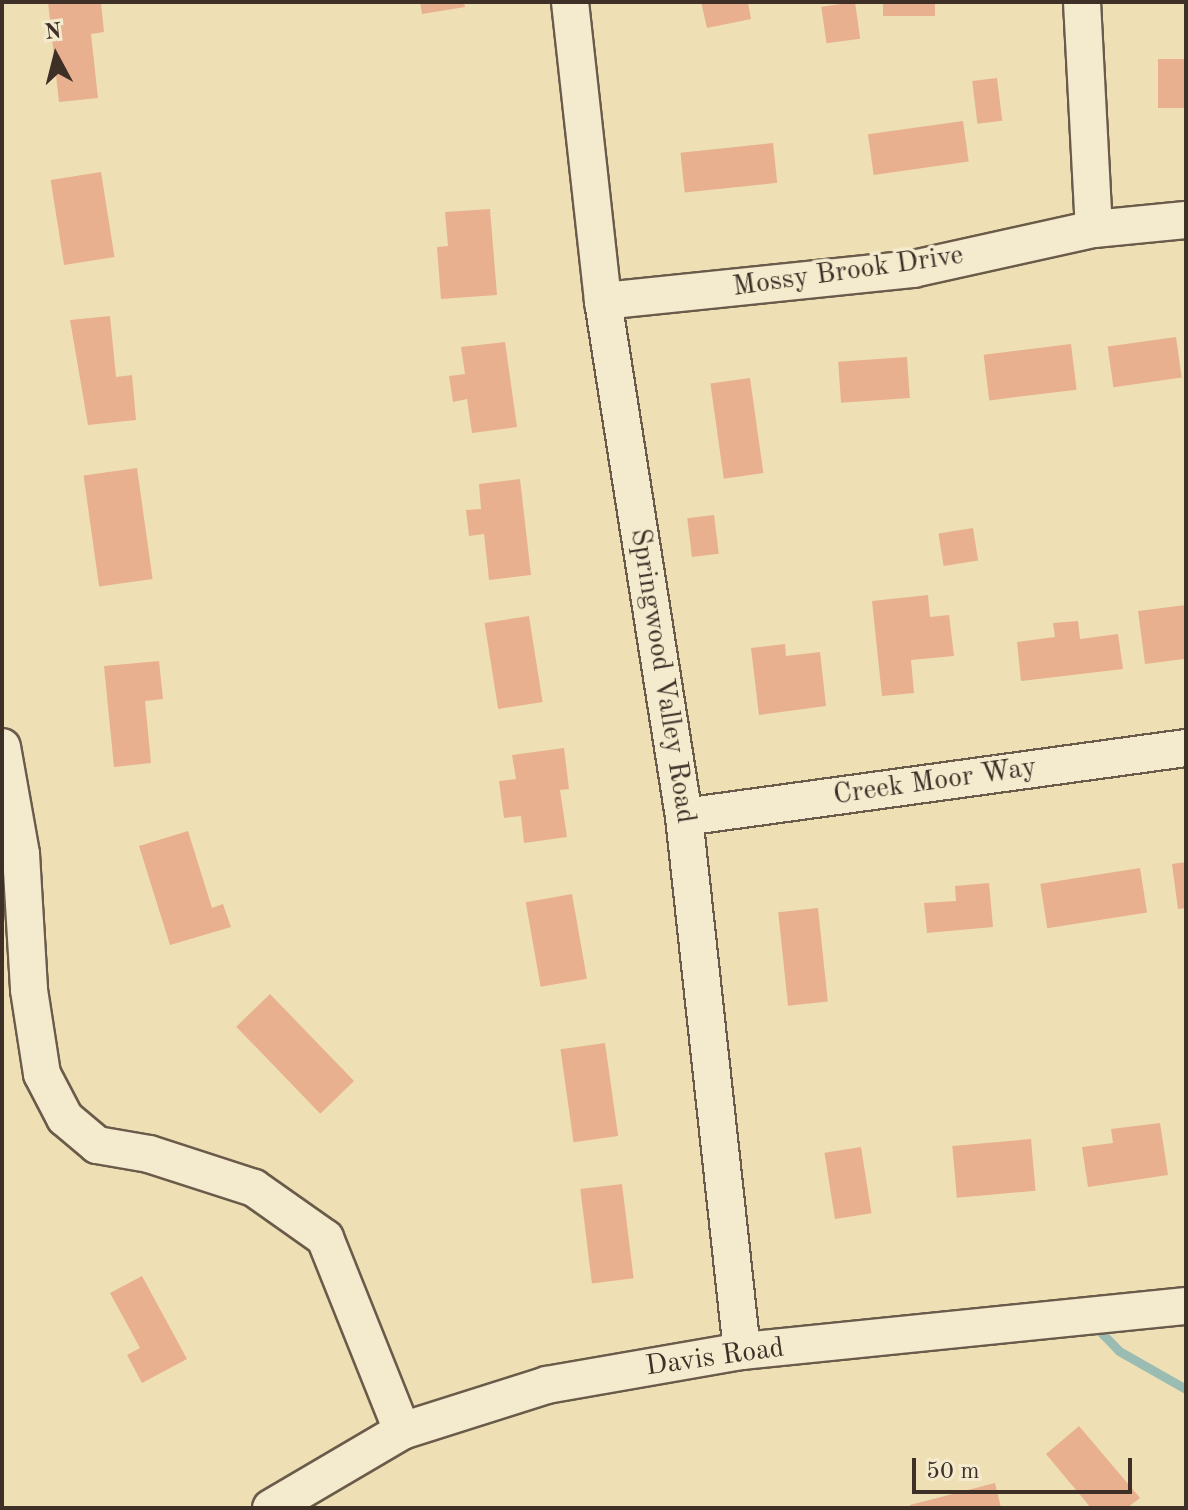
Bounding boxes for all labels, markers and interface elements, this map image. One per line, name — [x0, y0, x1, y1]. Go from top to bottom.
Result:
north arrow — [16, 16, 96, 96]
text: N — [43, 20, 63, 44]
street label: Mossy Brook Drive — [731, 239, 965, 305]
street label: Springwood Valley Road — [622, 526, 702, 826]
street label: Creek Moor Way — [831, 751, 1039, 813]
street label: Davis Road — [644, 1332, 786, 1384]
scale bar — [916, 1442, 1136, 1492]
text: 50 m — [926, 1460, 980, 1484]

